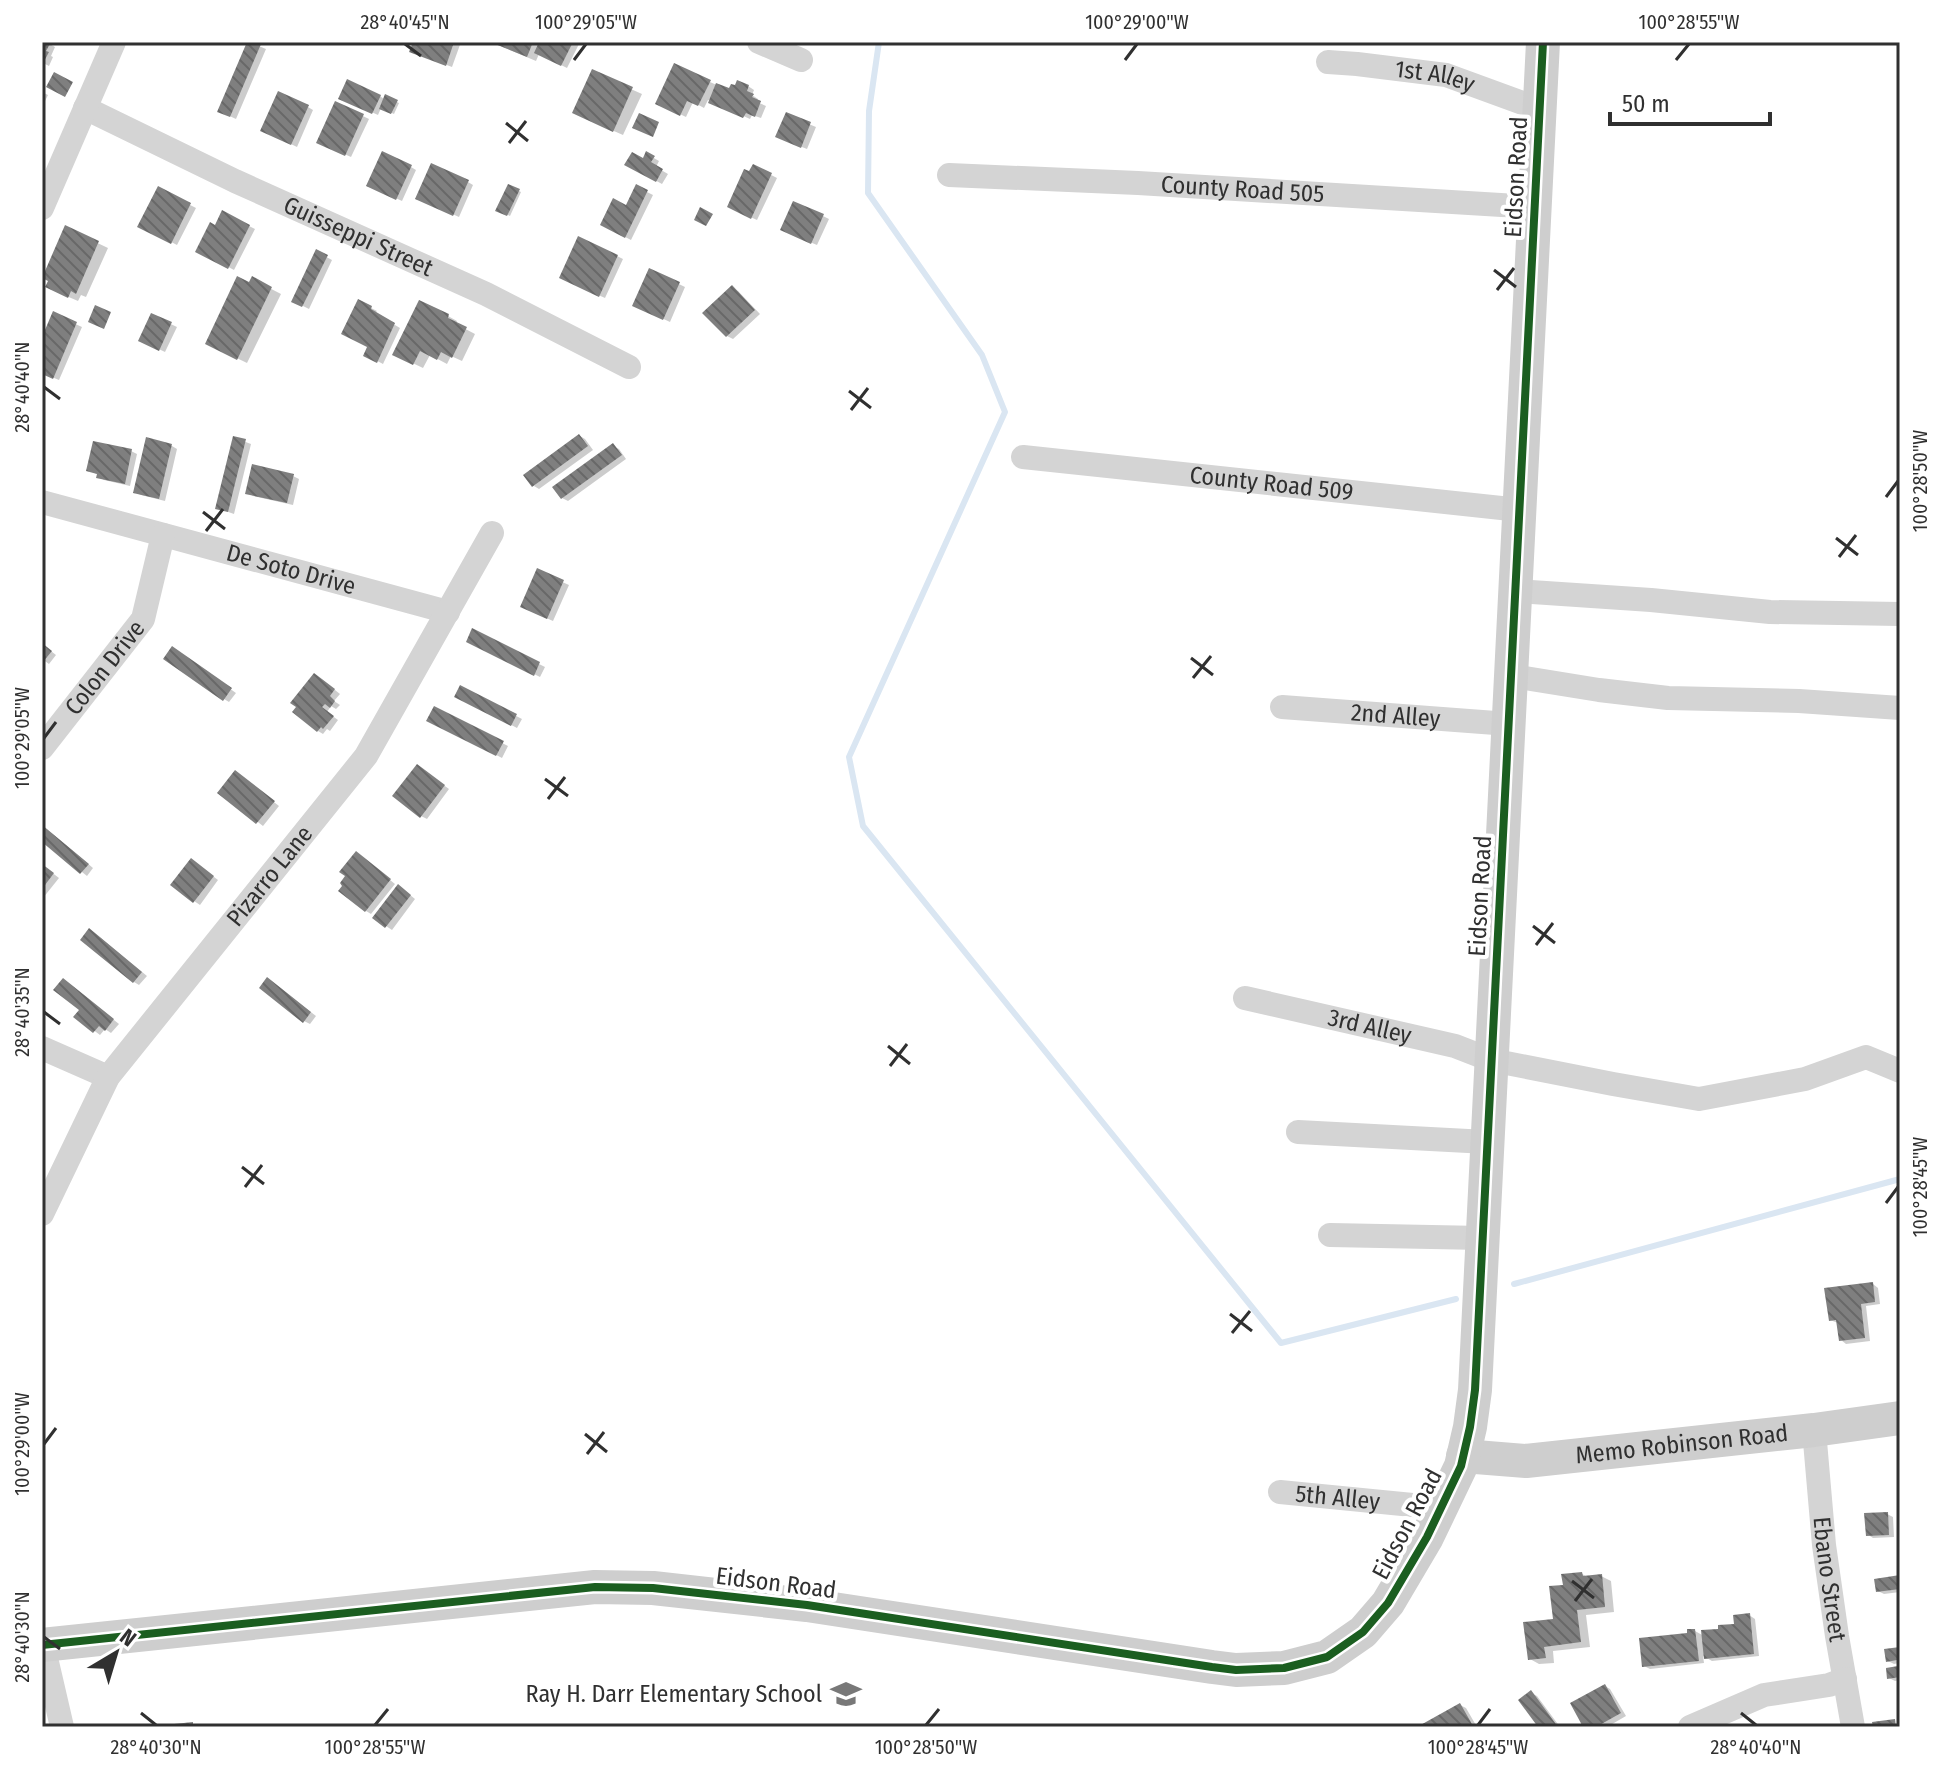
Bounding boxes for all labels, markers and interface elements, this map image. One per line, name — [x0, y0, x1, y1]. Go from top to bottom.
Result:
text: 28°40'45"N — [360, 10, 450, 34]
text: 100°29'05"W — [535, 10, 637, 34]
text: 100°29'00"W — [1085, 10, 1189, 34]
text: 100°28'55"W — [1639, 10, 1739, 34]
street label: 1st Alley — [1394, 55, 1479, 98]
scale bar — [1610, 76, 1770, 126]
text: 50 m — [1622, 90, 1670, 118]
street label: Eidson Road — [1499, 116, 1533, 238]
street label: County Road 505 — [1160, 170, 1325, 208]
street label: Guisseppi Street — [279, 191, 437, 282]
text: 28°40'40"N — [10, 342, 34, 432]
text: 100°28'50"W — [1908, 430, 1932, 532]
street label: County Road 509 — [1188, 461, 1355, 506]
street label: De Soto Drive — [223, 539, 359, 600]
street label: Colon Drive — [59, 615, 151, 721]
text: 100°29'05"W — [10, 687, 34, 789]
street label: 2nd Alley — [1350, 698, 1442, 733]
street label: Pizarro Lane — [221, 820, 318, 932]
street label: Eidson Road — [1463, 835, 1497, 957]
text: 28°40'35"N — [10, 967, 34, 1057]
street label: 3rd Alley — [1325, 1003, 1414, 1050]
text: 100°28'45"W — [1908, 1137, 1932, 1237]
text: 100°29'00"W — [10, 1392, 34, 1496]
street label: Memo Robinson Road — [1574, 1419, 1790, 1470]
street label: Eidson Road — [1366, 1464, 1448, 1584]
street label: 5th Alley — [1294, 1480, 1382, 1516]
street label: Ebano Street — [1808, 1516, 1852, 1644]
street label: Eidson Road — [714, 1562, 838, 1604]
text: 28°40'30"N — [10, 1591, 34, 1683]
north arrow — [76, 1613, 156, 1693]
text: N — [114, 1623, 142, 1652]
school or university icon: Ray H. Darr Elementary School — [829, 1677, 863, 1711]
place label: Ray H. Darr Elementary School — [526, 1680, 822, 1708]
text: 28°40'30"N — [110, 1735, 202, 1759]
text: 100°28'55"W — [325, 1735, 425, 1759]
text: 100°28'50"W — [875, 1735, 977, 1759]
text: 100°28'45"W — [1428, 1735, 1528, 1759]
text: 28°40'40"N — [1711, 1735, 1801, 1759]

